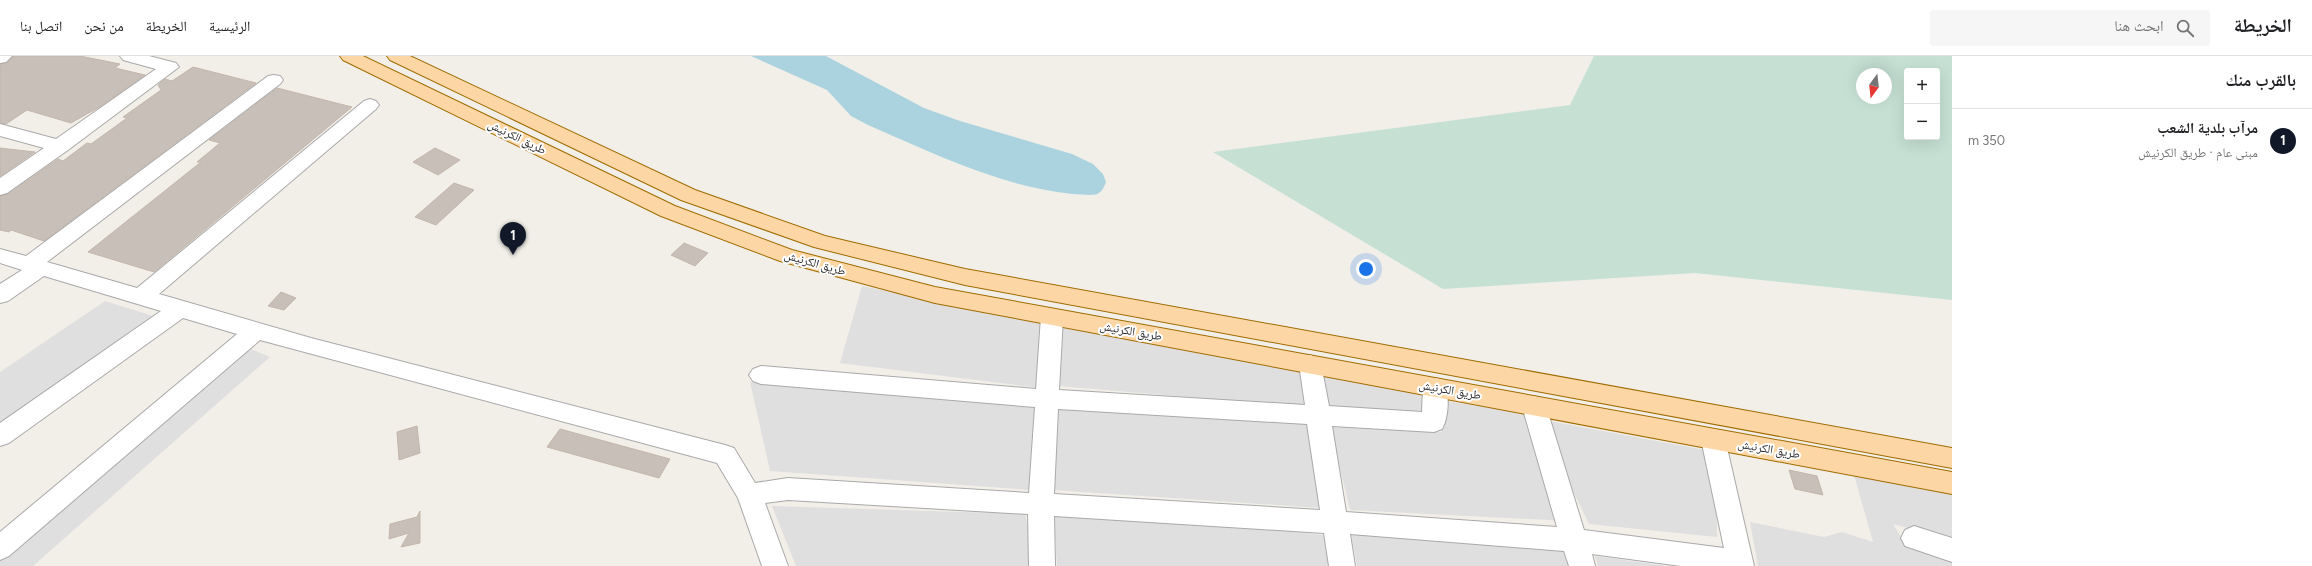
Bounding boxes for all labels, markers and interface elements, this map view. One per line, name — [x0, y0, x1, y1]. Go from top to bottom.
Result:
search box — [1930, 10, 2210, 46]
text: الخريطة — [2234, 14, 2292, 37]
text: ابحث هنا — [2114, 17, 2164, 35]
icon: search — [2174, 17, 2196, 39]
text: اتصل بنا — [20, 18, 62, 35]
text: من نحن — [84, 18, 124, 35]
text: الخريطة — [146, 18, 187, 35]
text: الرئيسية — [209, 18, 250, 35]
north arrow — [1856, 68, 1892, 104]
map controls — [1904, 68, 1940, 140]
button: + — [1904, 68, 1940, 104]
text: بالقرب منك — [2226, 70, 2296, 90]
button: − — [1904, 104, 1940, 140]
street label: طريق الكرنيش — [485, 117, 549, 157]
text: مرآب بلدية الشعب — [2157, 119, 2258, 137]
text: 350 m — [1968, 133, 2005, 148]
text: 1 — [2280, 133, 2286, 148]
text: مبنى عام · طريق الكرنيش — [2138, 145, 2258, 160]
pin: 1 — [500, 222, 526, 255]
street label: طريق الكرنيش — [783, 248, 847, 279]
your location — [1356, 259, 1376, 279]
street label: طريق الكرنيش — [1099, 319, 1163, 344]
street label: طريق الكرنيش — [1418, 378, 1482, 403]
street label: طريق الكرنيش — [1737, 437, 1801, 462]

